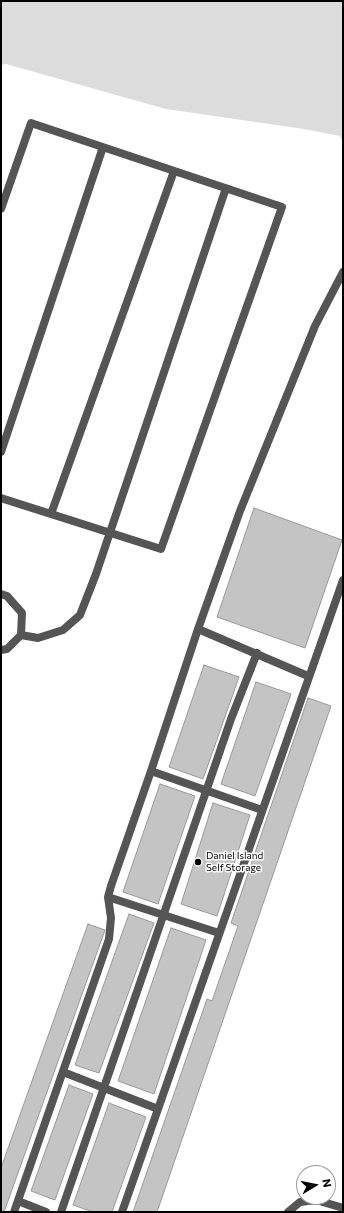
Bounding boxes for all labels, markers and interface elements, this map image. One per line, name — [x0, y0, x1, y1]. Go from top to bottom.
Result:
place label: Daniel Island Self Storage — [206, 850, 263, 874]
marker: Daniel Island Self Storage — [193, 857, 203, 867]
north arrow — [296, 1165, 336, 1205]
text: N — [320, 1178, 334, 1188]

